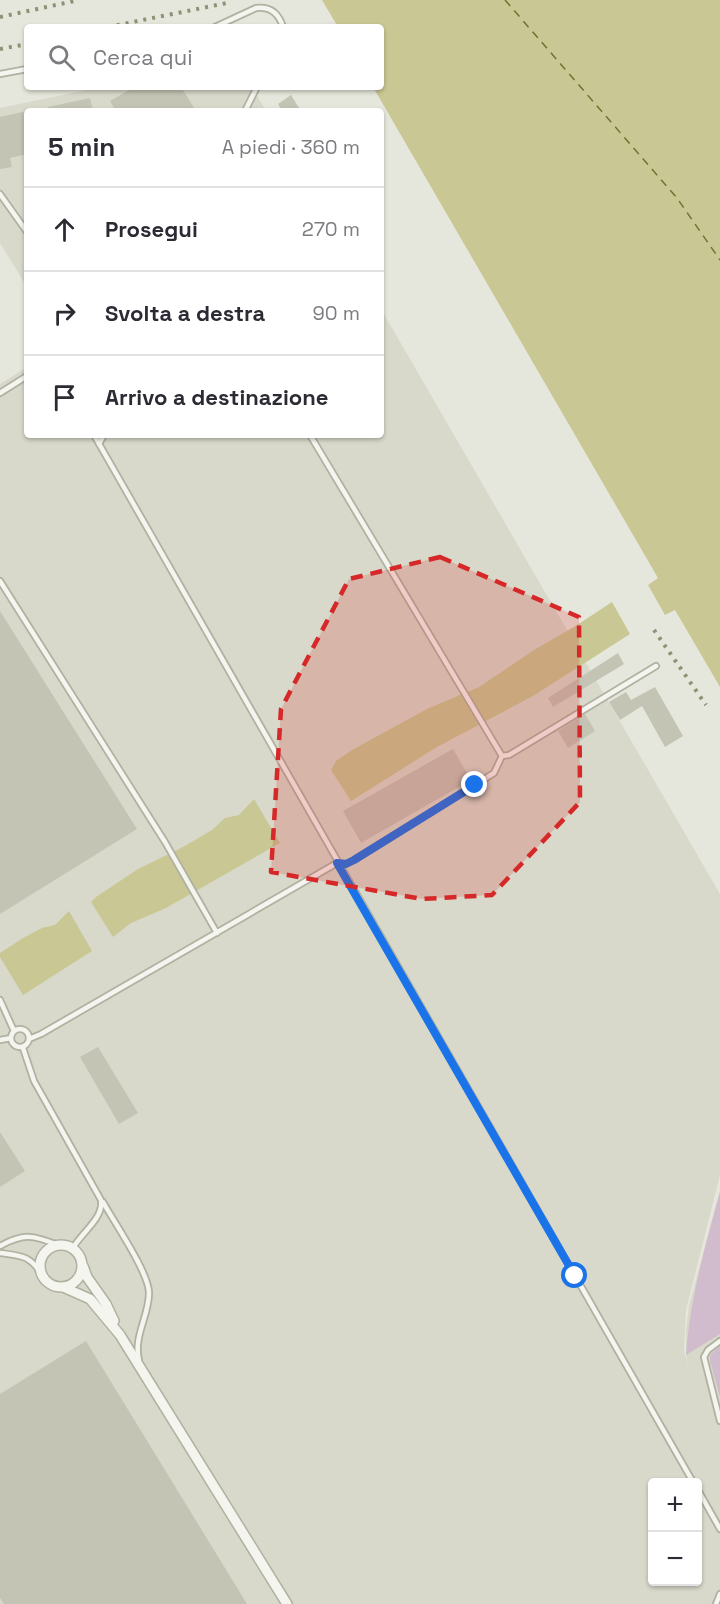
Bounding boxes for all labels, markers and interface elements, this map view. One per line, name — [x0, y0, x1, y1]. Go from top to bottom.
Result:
search box — [24, 24, 384, 90]
icon: search — [45, 41, 78, 74]
text: Cerca qui — [93, 43, 193, 71]
text: 5 min — [48, 130, 115, 164]
text: A piedi · 360 m — [222, 134, 360, 160]
icon: ahead — [48, 213, 81, 246]
text: Prosegui — [105, 215, 198, 243]
text: 270 m — [302, 216, 360, 242]
icon: right — [48, 297, 81, 330]
text: Svolta a destra — [105, 299, 265, 327]
text: 90 m — [313, 300, 360, 326]
icon: arrive — [48, 381, 81, 414]
text: Arrivo a destinazione — [105, 383, 328, 411]
route end — [461, 771, 487, 797]
route start — [561, 1262, 587, 1288]
map controls — [648, 1478, 702, 1586]
button: + — [648, 1478, 702, 1532]
button: − — [648, 1532, 702, 1586]

